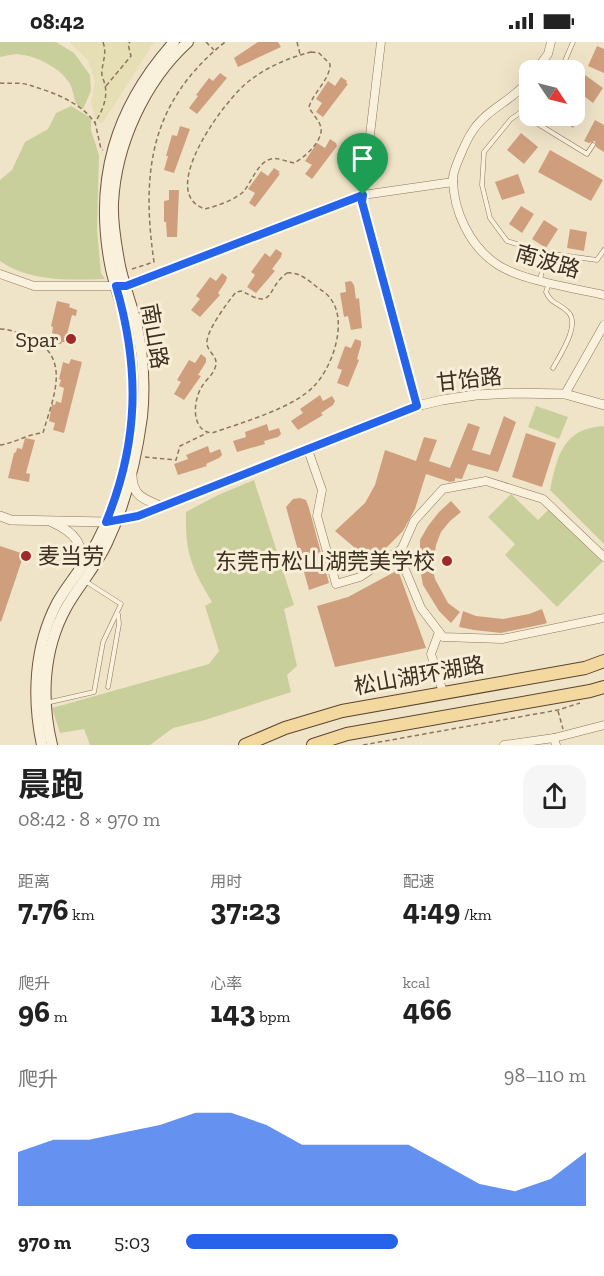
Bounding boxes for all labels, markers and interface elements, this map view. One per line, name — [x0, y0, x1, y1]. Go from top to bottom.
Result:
text: 08:42 — [30, 8, 84, 35]
north arrow — [519, 60, 585, 126]
map controls — [519, 60, 585, 126]
pin — [337, 133, 388, 195]
icon: arrive — [346, 142, 379, 175]
street label: 南波路 — [512, 239, 583, 284]
street label: 南山路 — [135, 301, 174, 371]
place label: Spar — [15, 326, 59, 353]
marker: Spar — [64, 332, 78, 346]
street label: 甘饴路 — [435, 363, 503, 396]
place label: 麦当劳 — [38, 543, 104, 570]
place label: 东莞市松山湖莞美学校 — [215, 548, 435, 575]
marker: 麦当劳 — [19, 549, 33, 563]
marker: 东莞市松山湖莞美学校 — [440, 554, 454, 568]
street label: 松山湖环湖路 — [352, 651, 486, 700]
text: 晨跑 — [18, 765, 84, 804]
button: share — [523, 765, 586, 828]
text: 08:42 · 8 × 970 m — [18, 807, 160, 831]
text: 距离 — [18, 872, 50, 891]
text: 用时 — [210, 872, 242, 891]
text: 配速 — [403, 872, 435, 891]
text: 7.76 — [18, 892, 69, 928]
text: 37:23 — [210, 892, 281, 928]
text: 4:49 — [403, 892, 460, 928]
text: km — [69, 905, 94, 924]
text: /km — [460, 905, 492, 924]
text: kcal — [403, 973, 430, 992]
text: 爬升 — [18, 974, 50, 993]
text: 心率 — [210, 974, 242, 993]
text: 466 — [403, 992, 452, 1028]
text: 96 — [18, 994, 50, 1030]
text: 143 — [210, 994, 256, 1030]
text: m — [50, 1007, 68, 1026]
text: bpm — [256, 1007, 290, 1026]
text: 98–110 m — [504, 1063, 586, 1087]
text: 爬升 — [18, 1067, 58, 1091]
text: 970 m — [18, 1230, 71, 1254]
text: 5:03 — [114, 1230, 150, 1254]

